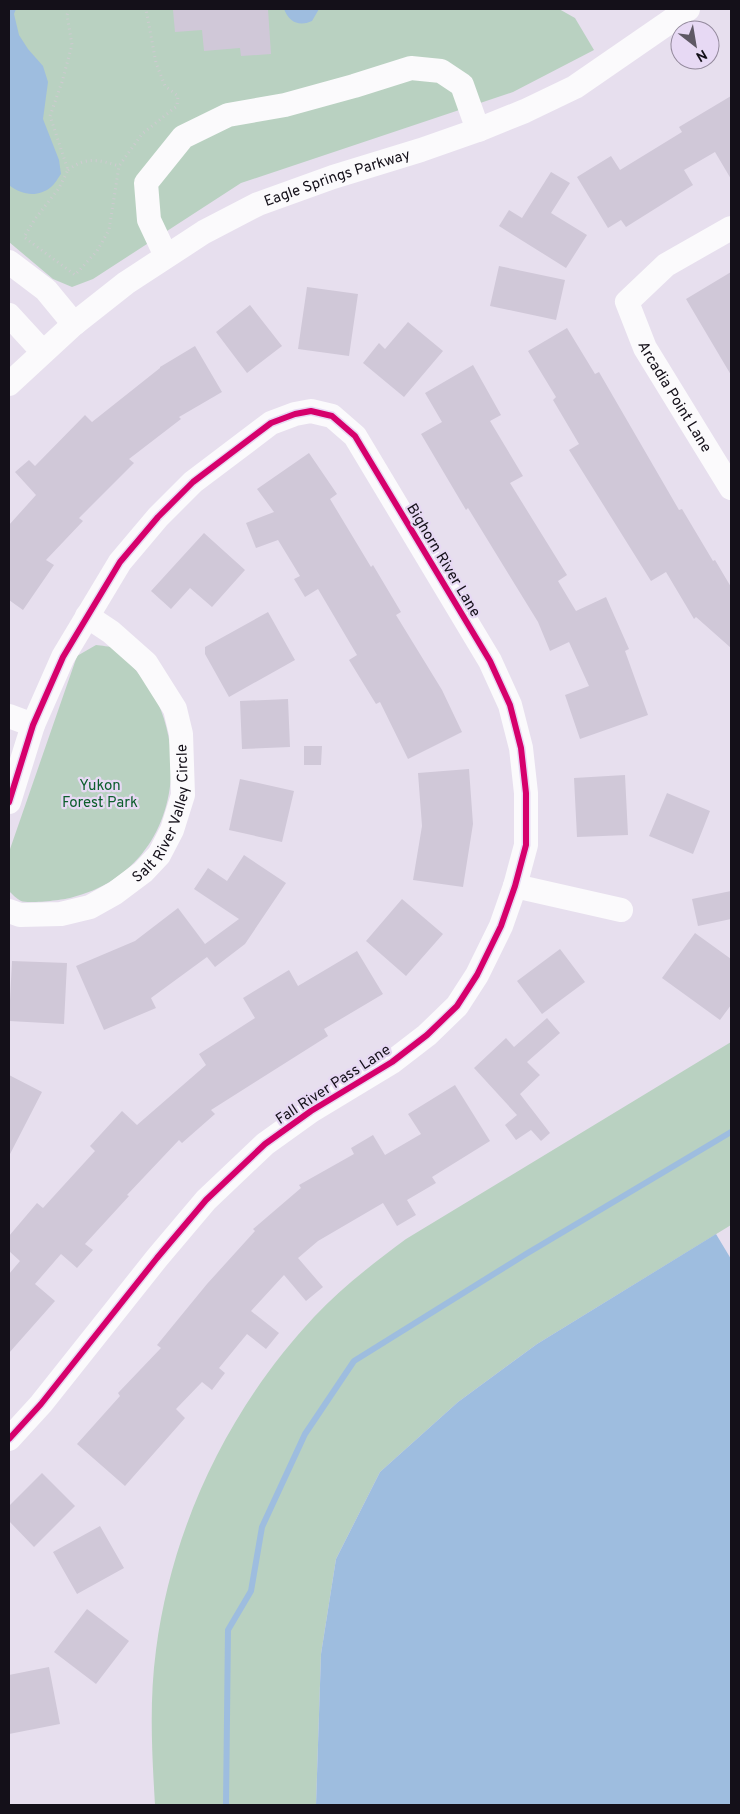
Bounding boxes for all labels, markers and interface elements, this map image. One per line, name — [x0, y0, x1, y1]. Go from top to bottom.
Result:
north arrow — [670, 20, 720, 70]
text: N — [692, 45, 710, 65]
street label: Eagle Springs Parkway — [262, 146, 413, 212]
street label: Arcadia Point Lane — [632, 339, 715, 457]
street label: Bighorn River Lane — [401, 501, 484, 621]
street label: Salt River Valley Circle — [129, 744, 194, 888]
park label: Yukon Forest Park — [62, 777, 138, 813]
street label: Fall River Pass Lane — [273, 1041, 395, 1130]

